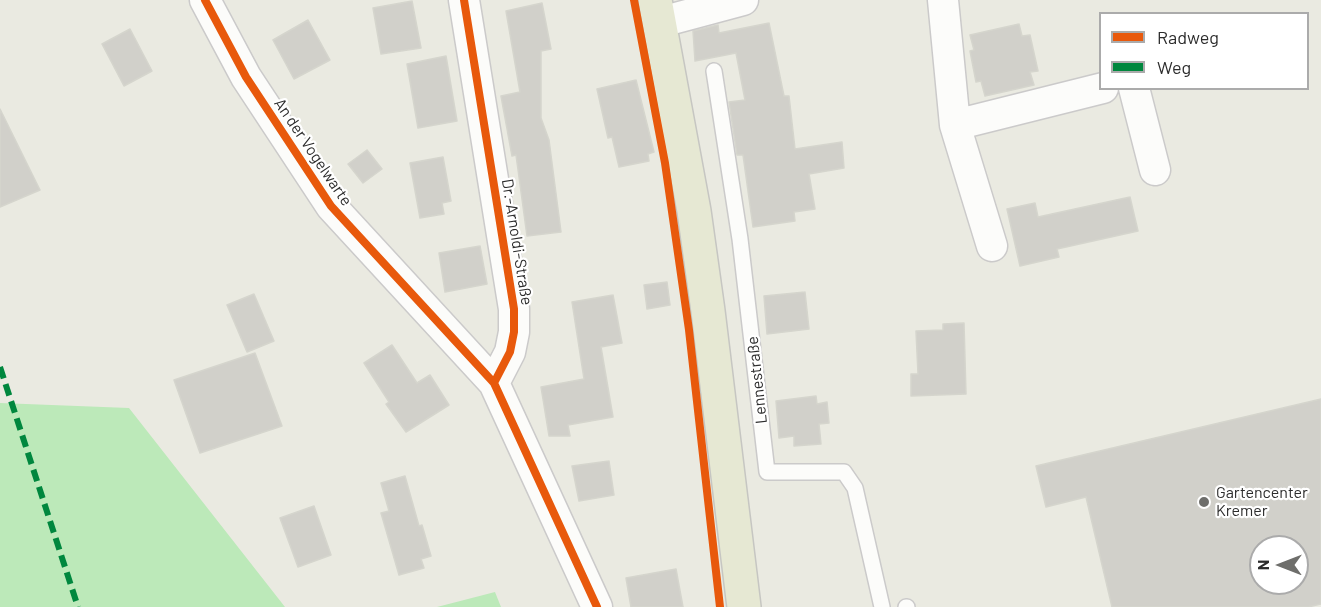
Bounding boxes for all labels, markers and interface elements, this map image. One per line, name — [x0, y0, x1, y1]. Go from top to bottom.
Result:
legend — [1099, 12, 1309, 90]
text: Radweg — [1157, 26, 1219, 48]
text: Weg — [1157, 56, 1191, 78]
street label: An der Vogelwarte — [270, 95, 356, 209]
street label: Dr.-Arnoldi-Straße — [498, 177, 536, 307]
street label: Lennestraße — [743, 335, 771, 425]
place label: Gartencenter Kremer — [1216, 483, 1308, 521]
marker: Gartencenter Kremer — [1197, 495, 1211, 509]
north arrow — [1249, 535, 1309, 595]
text: N — [1253, 560, 1272, 570]

